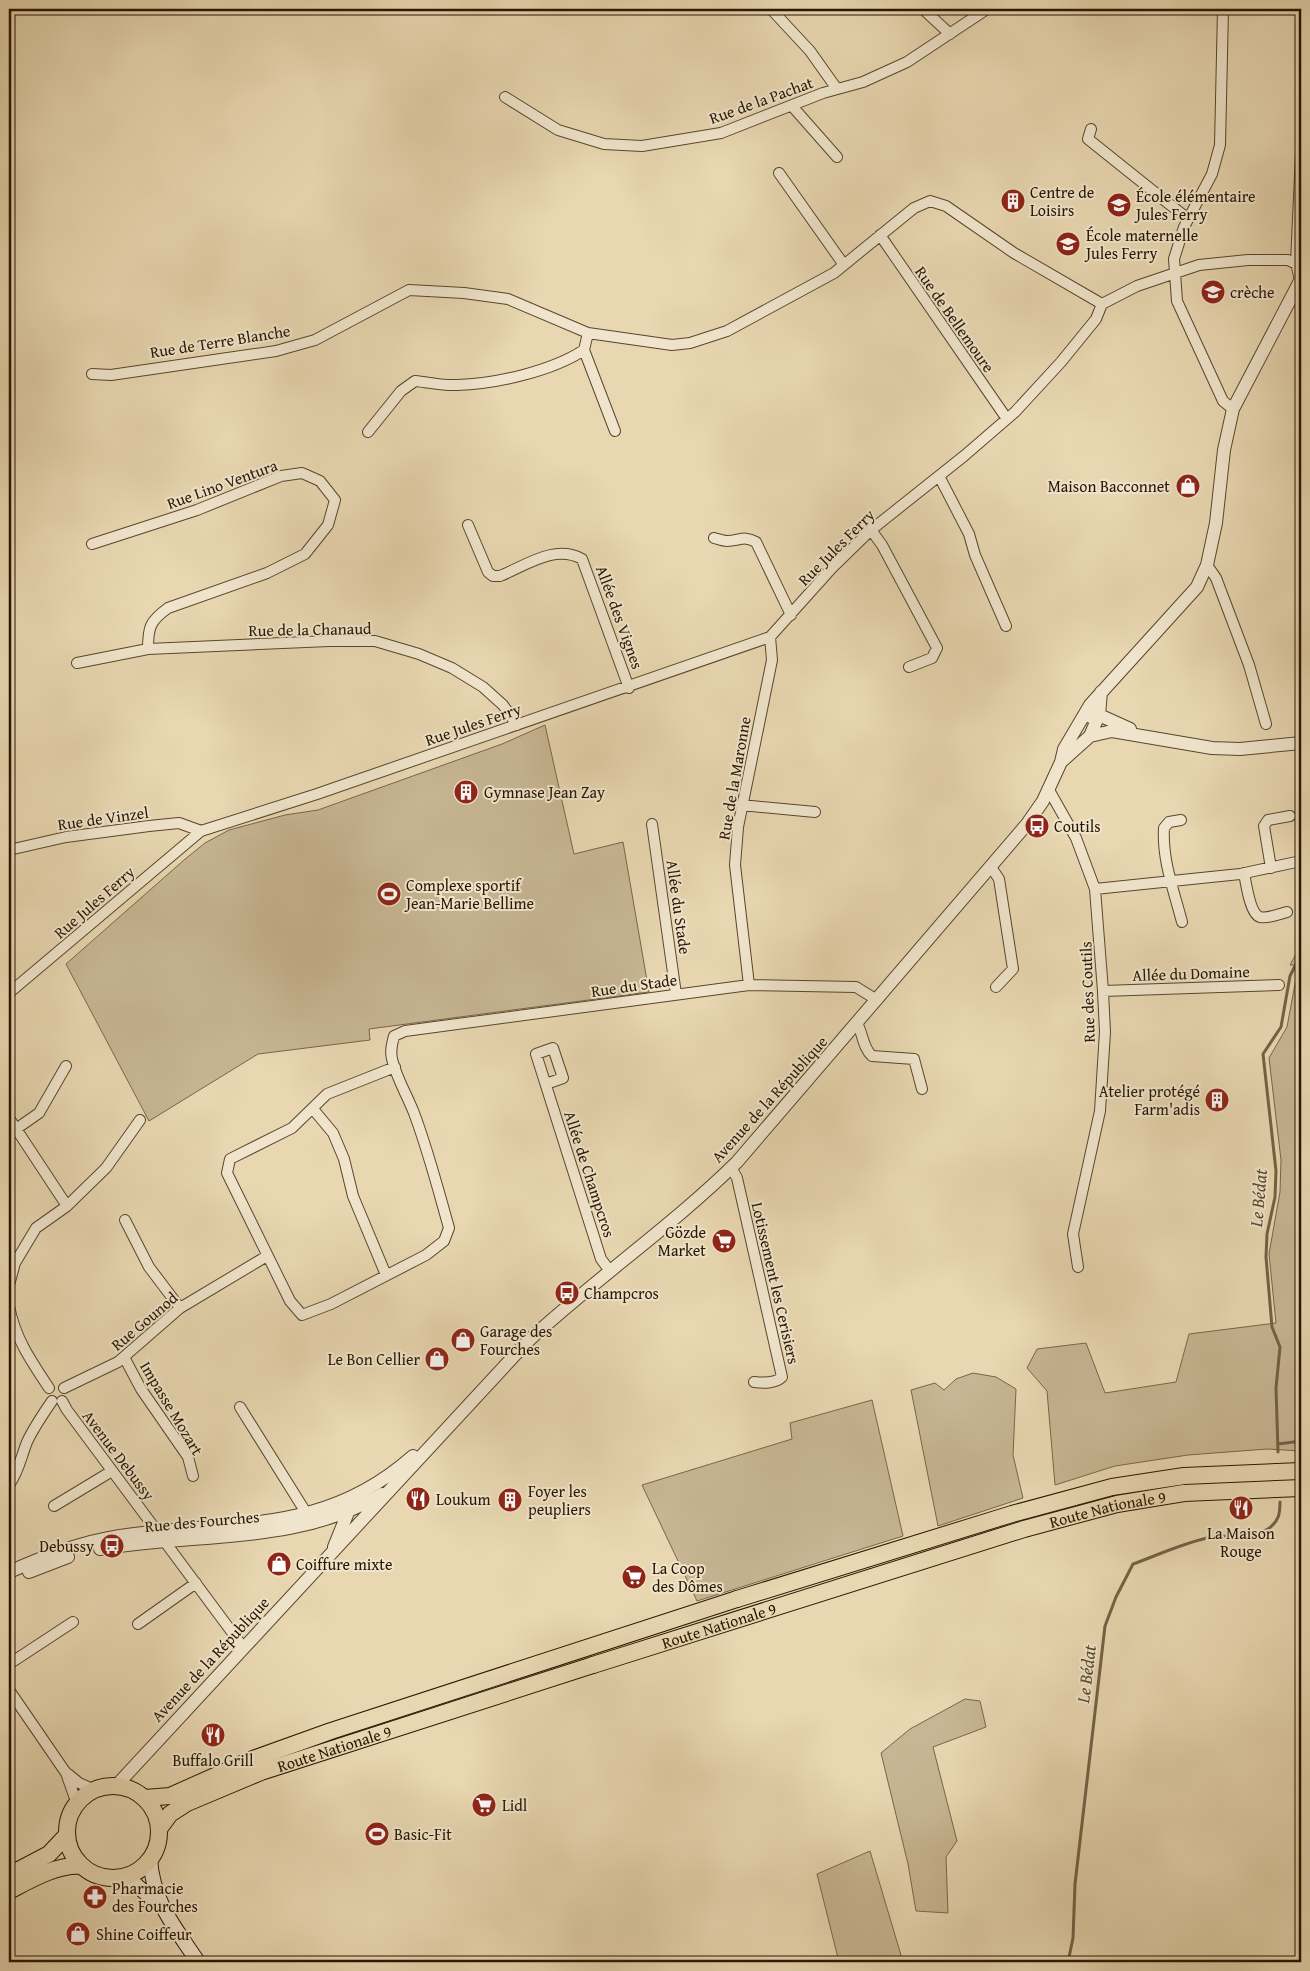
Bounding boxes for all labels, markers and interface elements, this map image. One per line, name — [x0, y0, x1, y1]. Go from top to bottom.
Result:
street label: Rue de la Pachat — [706, 70, 817, 130]
place label: Centre de Loisirs — [1030, 180, 1094, 222]
place label: École élémentaire Jules Ferry — [1134, 184, 1256, 226]
building icon: Centre de Loisirs — [1000, 188, 1026, 214]
school or university icon: École élémentaire Jules Ferry — [1106, 192, 1132, 218]
place label: École maternelle Jules Ferry — [1084, 223, 1198, 265]
school or university icon: École maternelle Jules Ferry — [1055, 231, 1081, 257]
street label: Rue de Bellemoure — [909, 261, 1001, 377]
school or university icon: crèche — [1200, 279, 1226, 305]
place label: crèche — [1230, 280, 1275, 304]
street label: Rue de Terre Blanche — [148, 318, 292, 364]
street label: Rue Lino Ventura — [163, 453, 281, 515]
shop icon: Maison Bacconnet — [1175, 473, 1201, 499]
place label: Maison Bacconnet — [1048, 474, 1170, 498]
street label: Rue Jules Ferry — [792, 503, 880, 591]
street label: Allée des Vignes — [590, 562, 650, 672]
street label: Rue de la Chanaud — [248, 616, 372, 642]
street label: Rue Jules Ferry — [422, 696, 524, 752]
street label: Rue de la Maronne — [711, 715, 757, 841]
building icon: Gymnase Jean Zay — [453, 779, 479, 805]
place label: Gymnase Jean Zay — [484, 780, 605, 804]
street label: Rue de Vinzel — [56, 800, 150, 836]
bus stop icon: Coutils — [1024, 813, 1050, 839]
place label: Coutils — [1054, 814, 1101, 838]
street label: Allée du Stade — [661, 858, 697, 956]
street label: Rue Jules Ferry — [48, 860, 140, 944]
place label: Complexe sportif Jean-Marie Bellime — [404, 873, 534, 915]
sports icon: Complexe sportif Jean-Marie Bellime — [376, 881, 402, 907]
street label: Rue des Coutils — [1073, 941, 1101, 1043]
street label: Allée du Domaine — [1132, 959, 1250, 987]
street label: Rue du Stade — [589, 967, 679, 1003]
street label: Avenue de la République — [705, 1030, 833, 1168]
place label: Atelier protégé Farm'adis — [1099, 1079, 1200, 1121]
building icon: Atelier protégé Farm'adis — [1204, 1087, 1230, 1113]
street label: Allée de Champcros — [558, 1108, 622, 1240]
water label: Le Bédat — [1242, 1168, 1274, 1229]
street label: Lotissement les Cerisiers — [746, 1200, 806, 1366]
place label: Gözde Market — [658, 1220, 706, 1262]
supermarket icon: Gözde Market — [711, 1228, 737, 1254]
bus stop icon: Champcros — [554, 1280, 580, 1306]
place label: Champcros — [584, 1281, 659, 1305]
street label: Rue Gounod — [105, 1286, 183, 1356]
place label: Garage des Fourches — [480, 1319, 552, 1361]
shop icon: Garage des Fourches — [450, 1327, 476, 1353]
shop icon: Le Bon Cellier — [424, 1346, 450, 1372]
place label: Le Bon Cellier — [328, 1347, 420, 1371]
street label: Impasse Mozart — [134, 1356, 210, 1460]
street label: Avenue Debussy — [77, 1405, 161, 1505]
place label: Foyer les peupliers — [528, 1479, 591, 1521]
street label: Route Nationale 9 — [1047, 1484, 1168, 1534]
restaurant icon: Loukum — [405, 1486, 431, 1512]
place label: Loukum — [436, 1487, 490, 1511]
building icon: Foyer les peupliers — [497, 1487, 523, 1513]
restaurant icon: La Maison Rouge — [1228, 1495, 1254, 1521]
street label: Rue des Fourches — [144, 1504, 260, 1538]
place label: La Maison Rouge — [1207, 1521, 1275, 1563]
bus stop icon: Debussy — [99, 1533, 125, 1559]
place label: Debussy — [39, 1534, 94, 1558]
shop icon: Coiffure mixte — [266, 1551, 292, 1577]
place label: Coiffure mixte — [296, 1552, 393, 1576]
place label: La Coop des Dômes — [652, 1556, 723, 1598]
supermarket icon: La Coop des Dômes — [621, 1564, 647, 1590]
street label: Avenue de la République — [145, 1591, 275, 1727]
street label: Route Nationale 9 — [659, 1596, 779, 1655]
water label: Le Bédat — [1069, 1643, 1103, 1706]
street label: Route Nationale 9 — [274, 1719, 395, 1778]
restaurant icon: Buffalo Grill — [200, 1722, 226, 1748]
place label: Buffalo Grill — [172, 1748, 254, 1772]
supermarket icon: Lidl — [471, 1792, 497, 1818]
place label: Lidl — [502, 1793, 528, 1817]
sports icon: Basic-Fit — [364, 1821, 390, 1847]
place label: Basic-Fit — [394, 1822, 452, 1846]
place label: Pharmacie des Fourches — [112, 1876, 198, 1918]
pharmacy icon: Pharmacie des Fourches — [82, 1884, 108, 1910]
shop icon: Shine Coiffeur — [65, 1921, 91, 1947]
place label: Shine Coiffeur — [96, 1922, 192, 1946]

